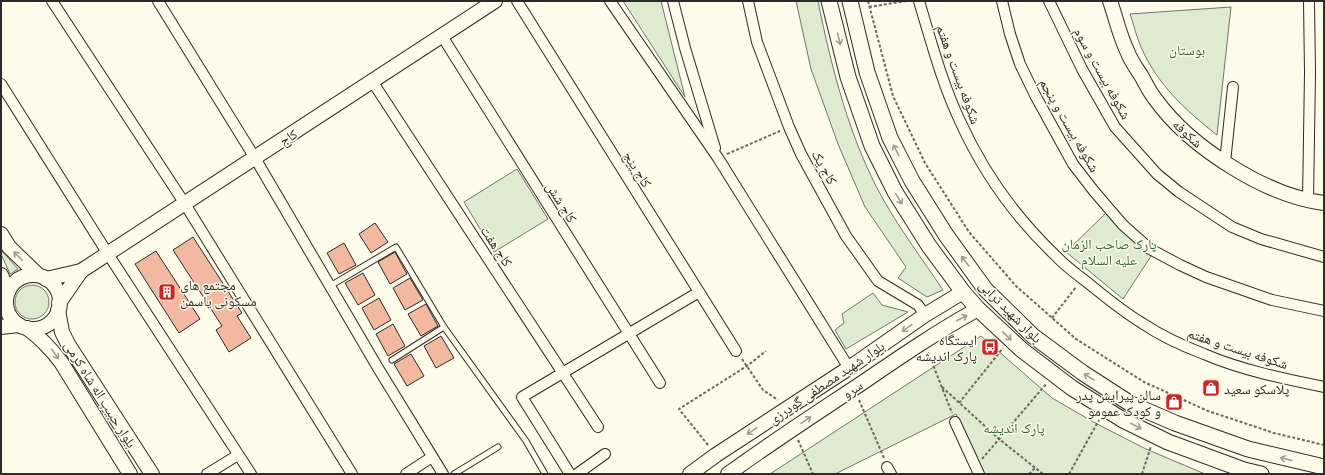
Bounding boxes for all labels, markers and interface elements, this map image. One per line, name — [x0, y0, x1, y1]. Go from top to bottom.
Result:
street label: شکوفه بیست و هفتم — [931, 21, 987, 127]
street label: شکوفه بیست و سوم — [1069, 23, 1137, 123]
one-way arrow — [835, 32, 843, 45]
park label: بوستان — [1169, 39, 1205, 60]
street label: شکوفه بیست و پنجم — [1035, 74, 1105, 176]
street label: شکوفه — [1168, 114, 1208, 152]
street label: کاج — [275, 123, 302, 151]
one-way arrow — [892, 144, 899, 156]
street label: کاج یک — [807, 146, 843, 188]
street label: کاج پنج — [619, 147, 657, 191]
street label: کاج شش — [541, 177, 583, 227]
one-way arrow — [895, 193, 903, 204]
street label: کاج هفت — [476, 221, 518, 271]
park label: پارک صاحب الزمان علیه السلام — [1062, 233, 1157, 270]
one-way arrow — [13, 251, 23, 261]
one-way arrow — [960, 255, 969, 266]
place label: مجتمع های مسکونی یاسمن — [180, 274, 257, 311]
street label: بلوار شهید ترابی — [975, 275, 1048, 348]
building icon: مجتمع های مسکونی یاسمن — [157, 282, 177, 302]
one-way arrow — [956, 314, 968, 321]
street label: شکوفه بیست و هفتم — [1185, 322, 1291, 374]
one-way arrow — [901, 324, 912, 332]
place label: ایستگاه پارک اندیشه — [916, 329, 977, 366]
one-way arrow — [1001, 331, 1011, 340]
street label: بلوار شهید مصطفی گودرزی — [763, 335, 889, 429]
street label: بلوار حبیب اله شاه کرمی — [60, 336, 143, 452]
bus stop icon: ایستگاه پارک اندیشه — [980, 337, 1000, 357]
one-way arrow — [51, 349, 59, 360]
one-way arrow — [1084, 373, 1095, 381]
street label: سرو — [837, 374, 867, 404]
shop icon: پلاسکو سعید — [1201, 378, 1221, 398]
place label: پلاسکو سعید — [1224, 378, 1289, 399]
place label: سالن پیرایش پدر و کودک عمومو — [1075, 384, 1161, 421]
shop icon: سالن پیرایش پدر و کودک عمومو — [1164, 392, 1184, 412]
one-way arrow — [800, 416, 811, 424]
park label: پارک اندیشه — [983, 417, 1045, 438]
one-way arrow — [1130, 423, 1142, 430]
one-way arrow — [747, 427, 758, 435]
one-way arrow — [1280, 454, 1293, 462]

